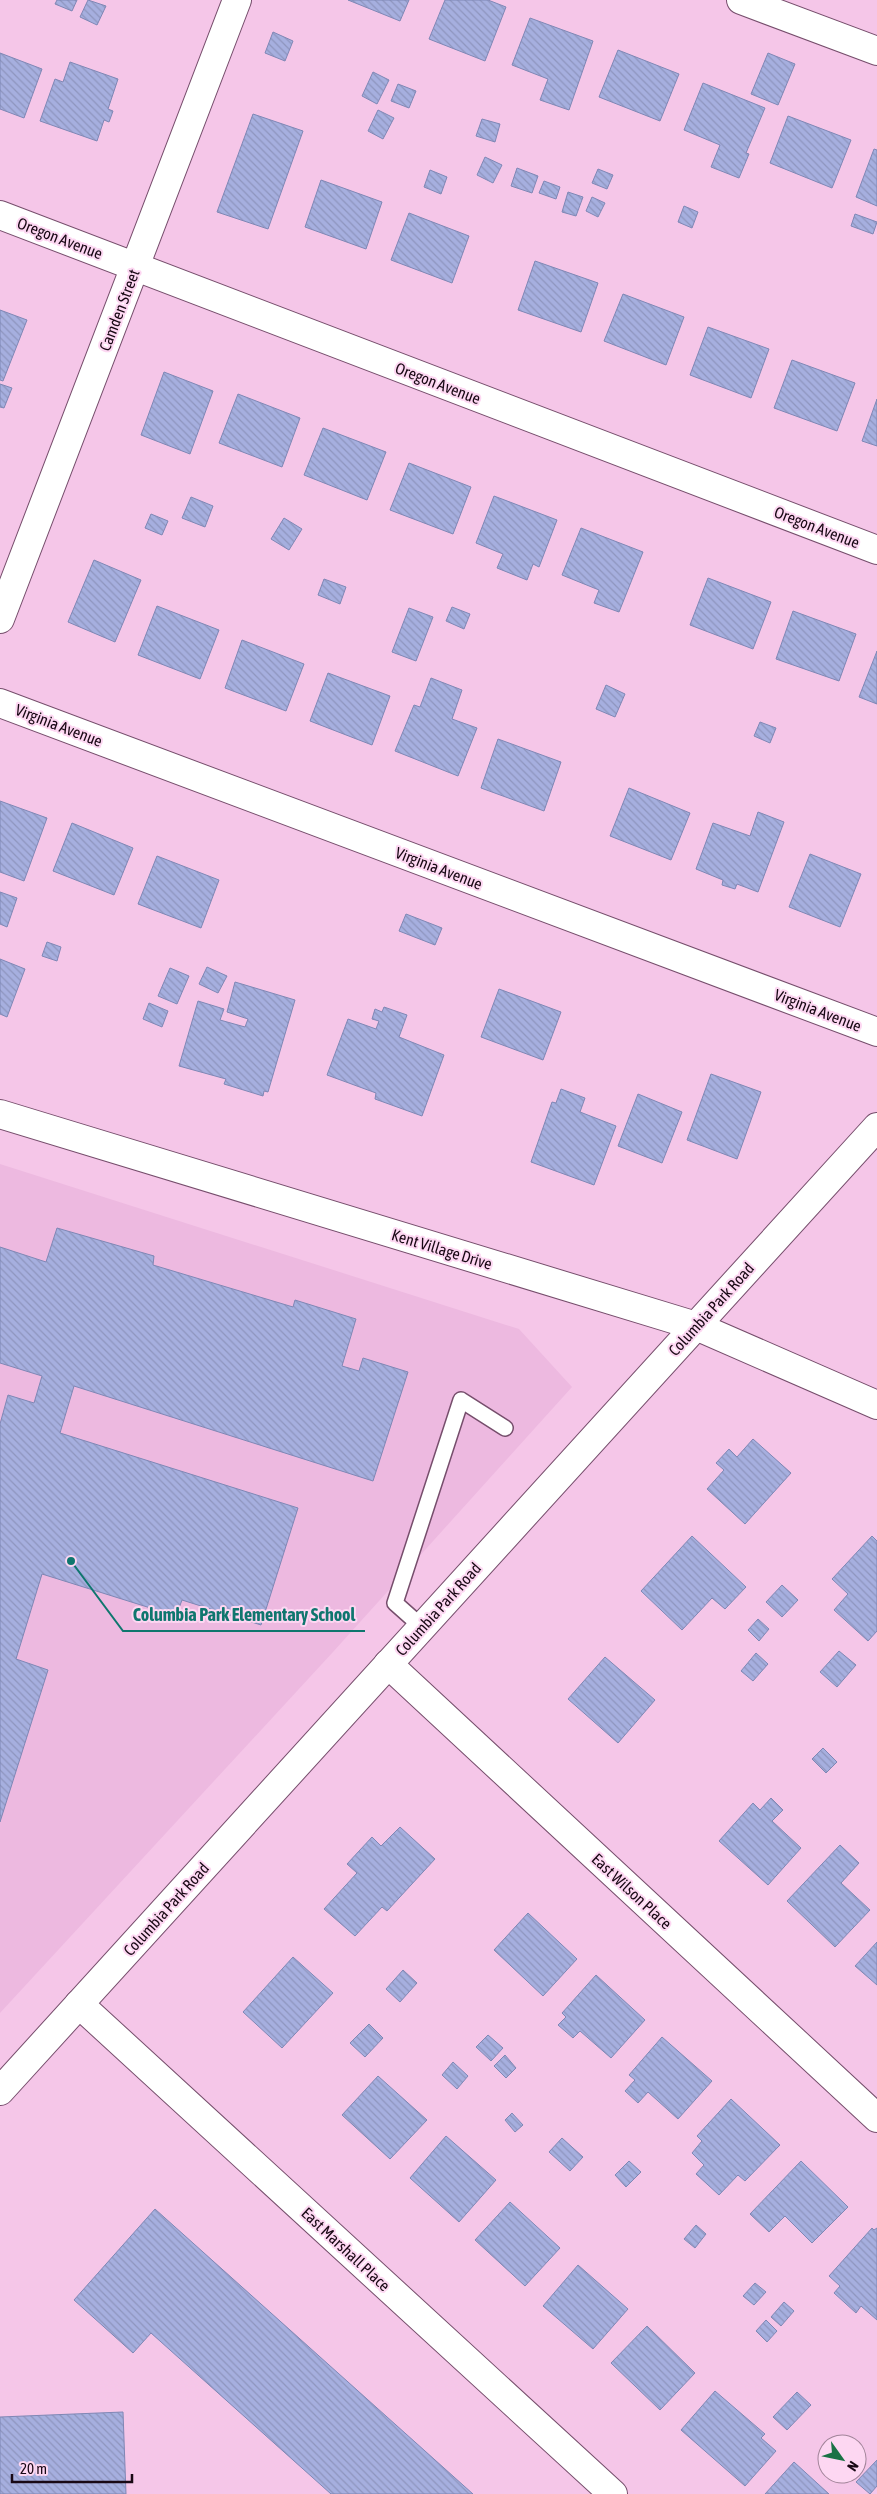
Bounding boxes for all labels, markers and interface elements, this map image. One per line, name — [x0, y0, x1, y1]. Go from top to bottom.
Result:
street label: Oregon Avenue — [15, 214, 105, 263]
street label: Camden Street — [95, 266, 143, 353]
street label: Oregon Avenue — [393, 359, 483, 408]
street label: Oregon Avenue — [772, 503, 862, 552]
street label: Virginia Avenue — [13, 700, 105, 751]
street label: Virginia Avenue — [393, 843, 485, 894]
street label: Virginia Avenue — [772, 985, 864, 1036]
street label: Kent Village Drive — [389, 1225, 494, 1274]
street label: Columbia Park Road — [665, 1259, 757, 1359]
street label: Columbia Park Road — [392, 1559, 484, 1659]
callout: Columbia Park Elementary School — [123, 1598, 365, 1631]
text: Columbia Park Elementary School — [133, 1604, 356, 1625]
street label: East Wilson Place — [589, 1850, 675, 1932]
street label: Columbia Park Road — [120, 1859, 212, 1959]
street label: East Marshall Place — [298, 2204, 394, 2294]
north arrow — [817, 2434, 867, 2484]
scale bar — [12, 2452, 132, 2484]
text: N — [844, 2458, 862, 2474]
text: 20 m — [20, 2460, 47, 2477]

